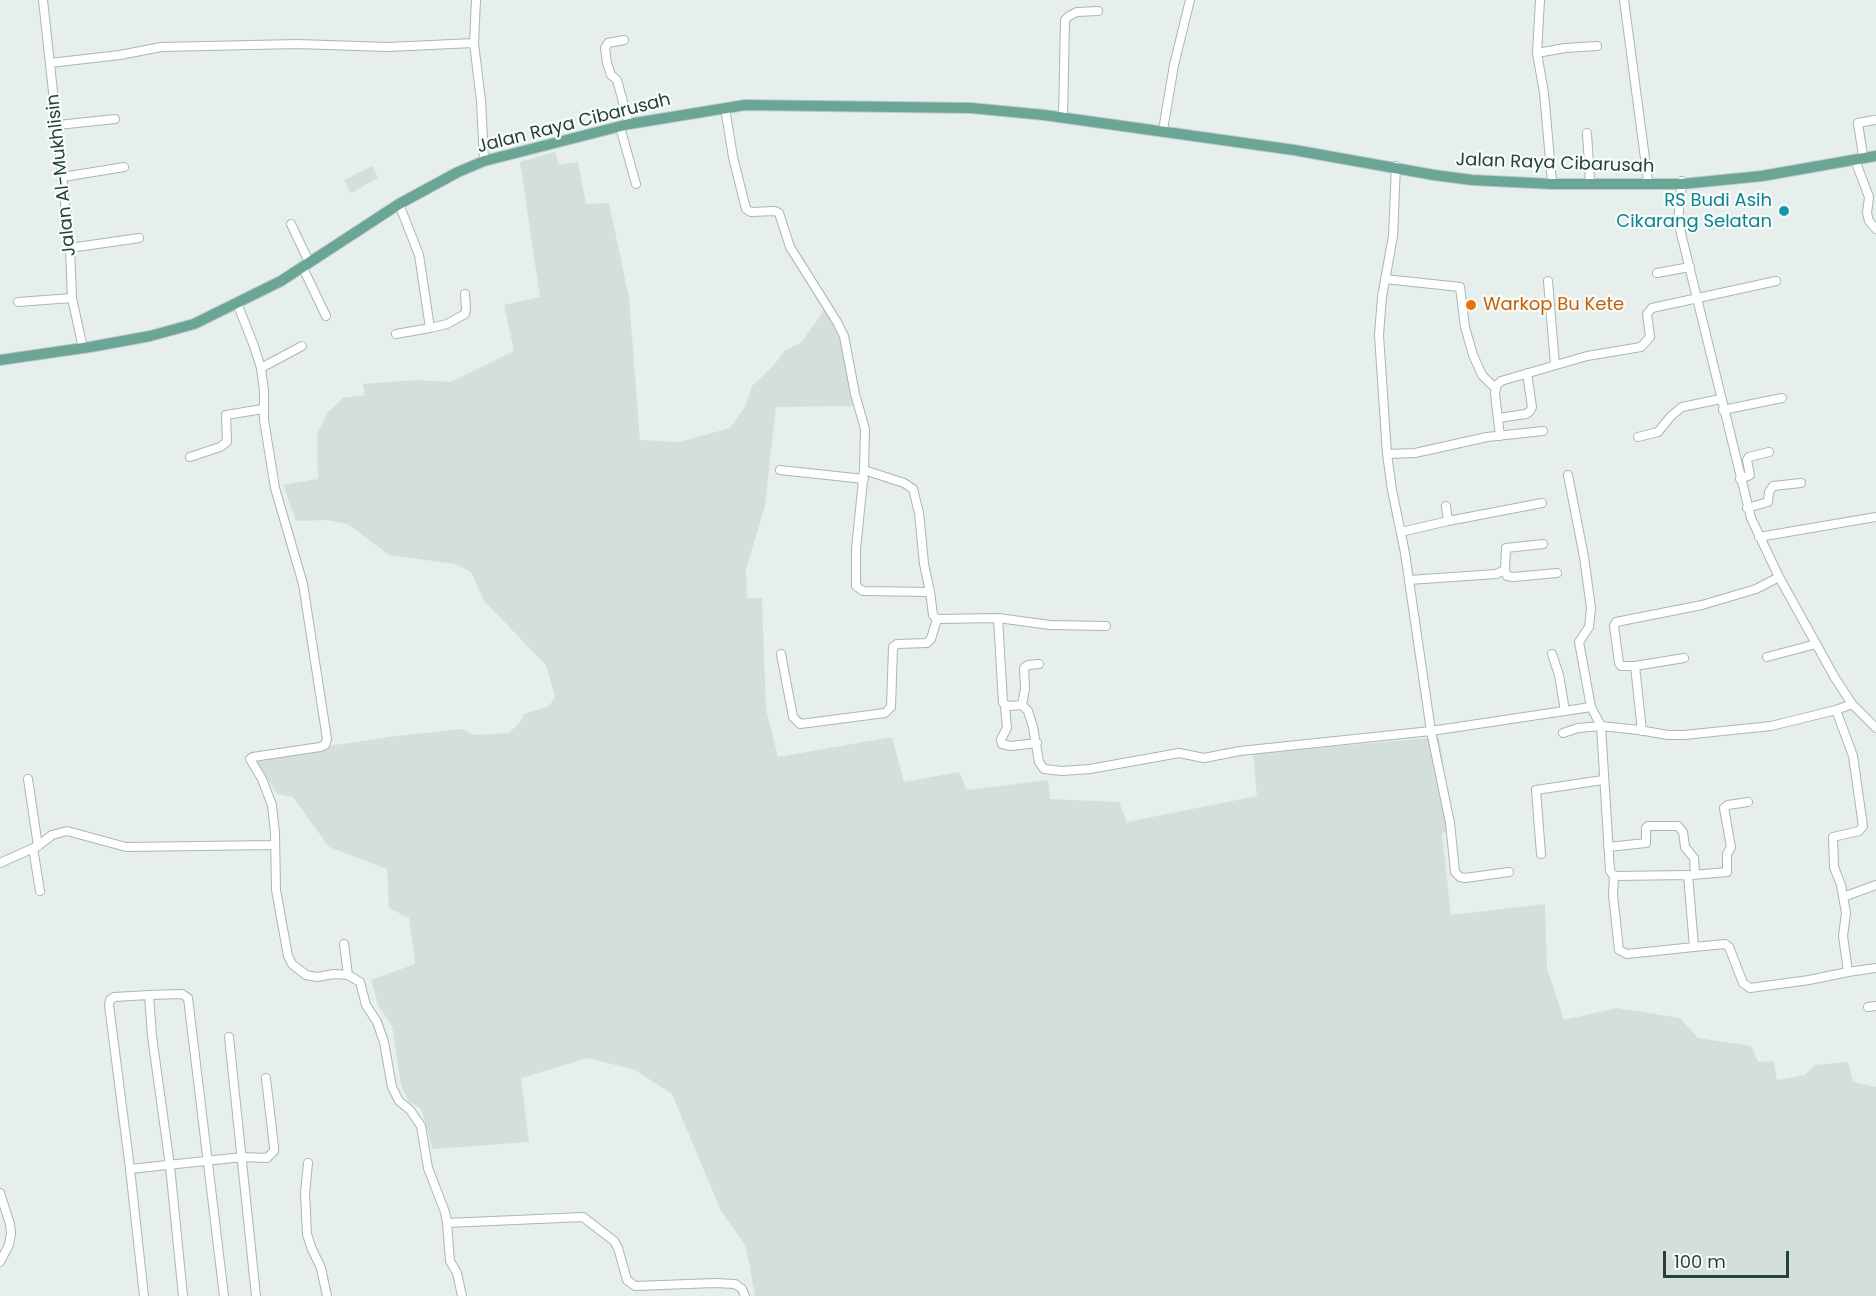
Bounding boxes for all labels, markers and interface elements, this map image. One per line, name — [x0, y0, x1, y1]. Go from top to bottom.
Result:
street label: Jalan Raya Cibarusah — [475, 89, 673, 159]
street label: Jalan Al-Mukhlisin — [43, 93, 81, 257]
street label: Jalan Raya Cibarusah — [1455, 150, 1655, 178]
place label: RS Budi Asih Cikarang Selatan — [1616, 190, 1772, 232]
marker: RS Budi Asih Cikarang Selatan — [1777, 204, 1791, 218]
place label: Warkop Bu Kete — [1483, 294, 1624, 316]
marker: Warkop Bu Kete — [1464, 298, 1478, 312]
scale bar — [1666, 1239, 1792, 1277]
text: 100 m — [1674, 1249, 1726, 1274]

